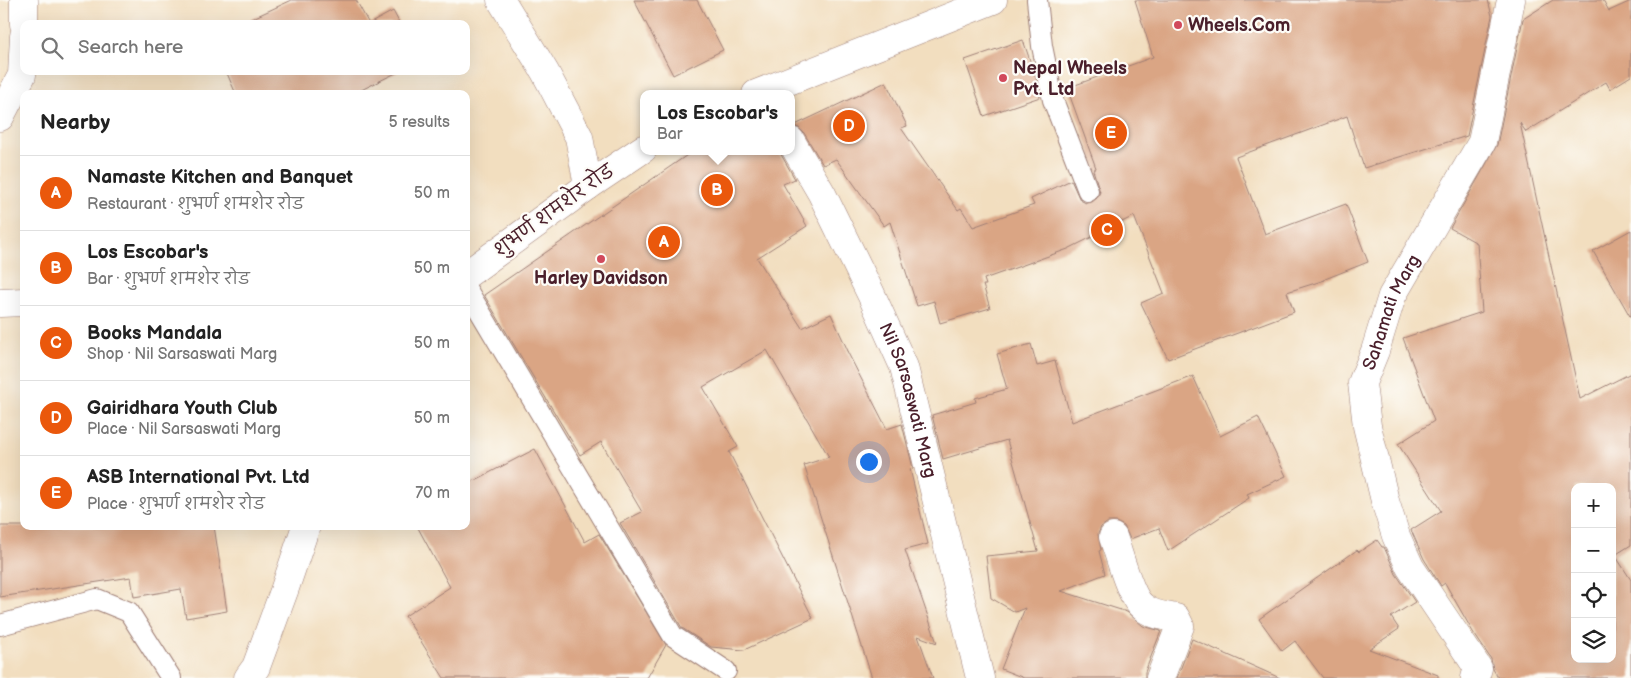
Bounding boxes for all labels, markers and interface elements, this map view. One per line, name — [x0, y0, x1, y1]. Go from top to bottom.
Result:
place label: Wheels.Com — [1188, 15, 1290, 36]
marker: Wheels.Com — [1172, 19, 1184, 31]
search box — [20, 20, 470, 75]
icon: search — [38, 34, 66, 62]
text: Search here — [78, 36, 183, 59]
place label: Nepal Wheels Pvt. Ltd — [1013, 58, 1127, 100]
marker: Nepal Wheels Pvt. Ltd — [997, 72, 1009, 84]
popup — [640, 90, 795, 155]
text: Los Escobar's — [657, 102, 778, 125]
pin: D — [833, 107, 865, 145]
text: Nearby — [40, 110, 110, 135]
text: 5 results — [388, 113, 450, 132]
pin: E — [1095, 114, 1127, 152]
text: Bar — [657, 125, 683, 144]
street label: शुभर्ण शमशेर रोड — [487, 155, 620, 263]
text: Namaste Kitchen and Banquet — [87, 166, 353, 189]
pin: B — [701, 171, 733, 209]
text: A — [51, 184, 61, 203]
text: 50 m — [414, 184, 450, 203]
text: Restaurant · शुभर्ण शमशेर रोड — [87, 195, 304, 214]
pin: C — [1091, 211, 1123, 249]
pin: A — [648, 223, 680, 261]
text: Los Escobar's — [87, 241, 208, 264]
street label: Sahamati Marg — [1358, 251, 1424, 373]
marker: Harley Davidson — [595, 253, 607, 265]
text: B — [50, 259, 62, 278]
text: 50 m — [414, 259, 450, 278]
place label: Harley Davidson — [534, 268, 668, 289]
text: Bar · शुभर्ण शमशेर रोड — [87, 270, 250, 289]
street label: Nil Sarsaswati Marg — [875, 320, 941, 480]
text: Books Mandala — [87, 322, 222, 345]
text: C — [50, 334, 62, 353]
text: 50 m — [414, 334, 450, 353]
text: Shop · Nil Sarsaswati Marg — [87, 345, 277, 364]
text: Gairidhara Youth Club — [87, 397, 278, 420]
text: D — [50, 409, 62, 428]
text: 50 m — [414, 409, 450, 428]
text: Place · Nil Sarsaswati Marg — [87, 420, 281, 439]
your location — [856, 449, 882, 475]
text: ASB International Pvt. Ltd — [87, 466, 310, 489]
map controls — [1571, 483, 1616, 663]
button: + — [1571, 483, 1616, 528]
text: E — [51, 484, 61, 503]
text: 70 m — [415, 484, 450, 503]
text: Place · शुभर्ण शमशेर रोड — [87, 495, 265, 514]
button: − — [1571, 528, 1616, 573]
button: locate — [1571, 573, 1616, 618]
button: layers — [1571, 618, 1616, 663]

